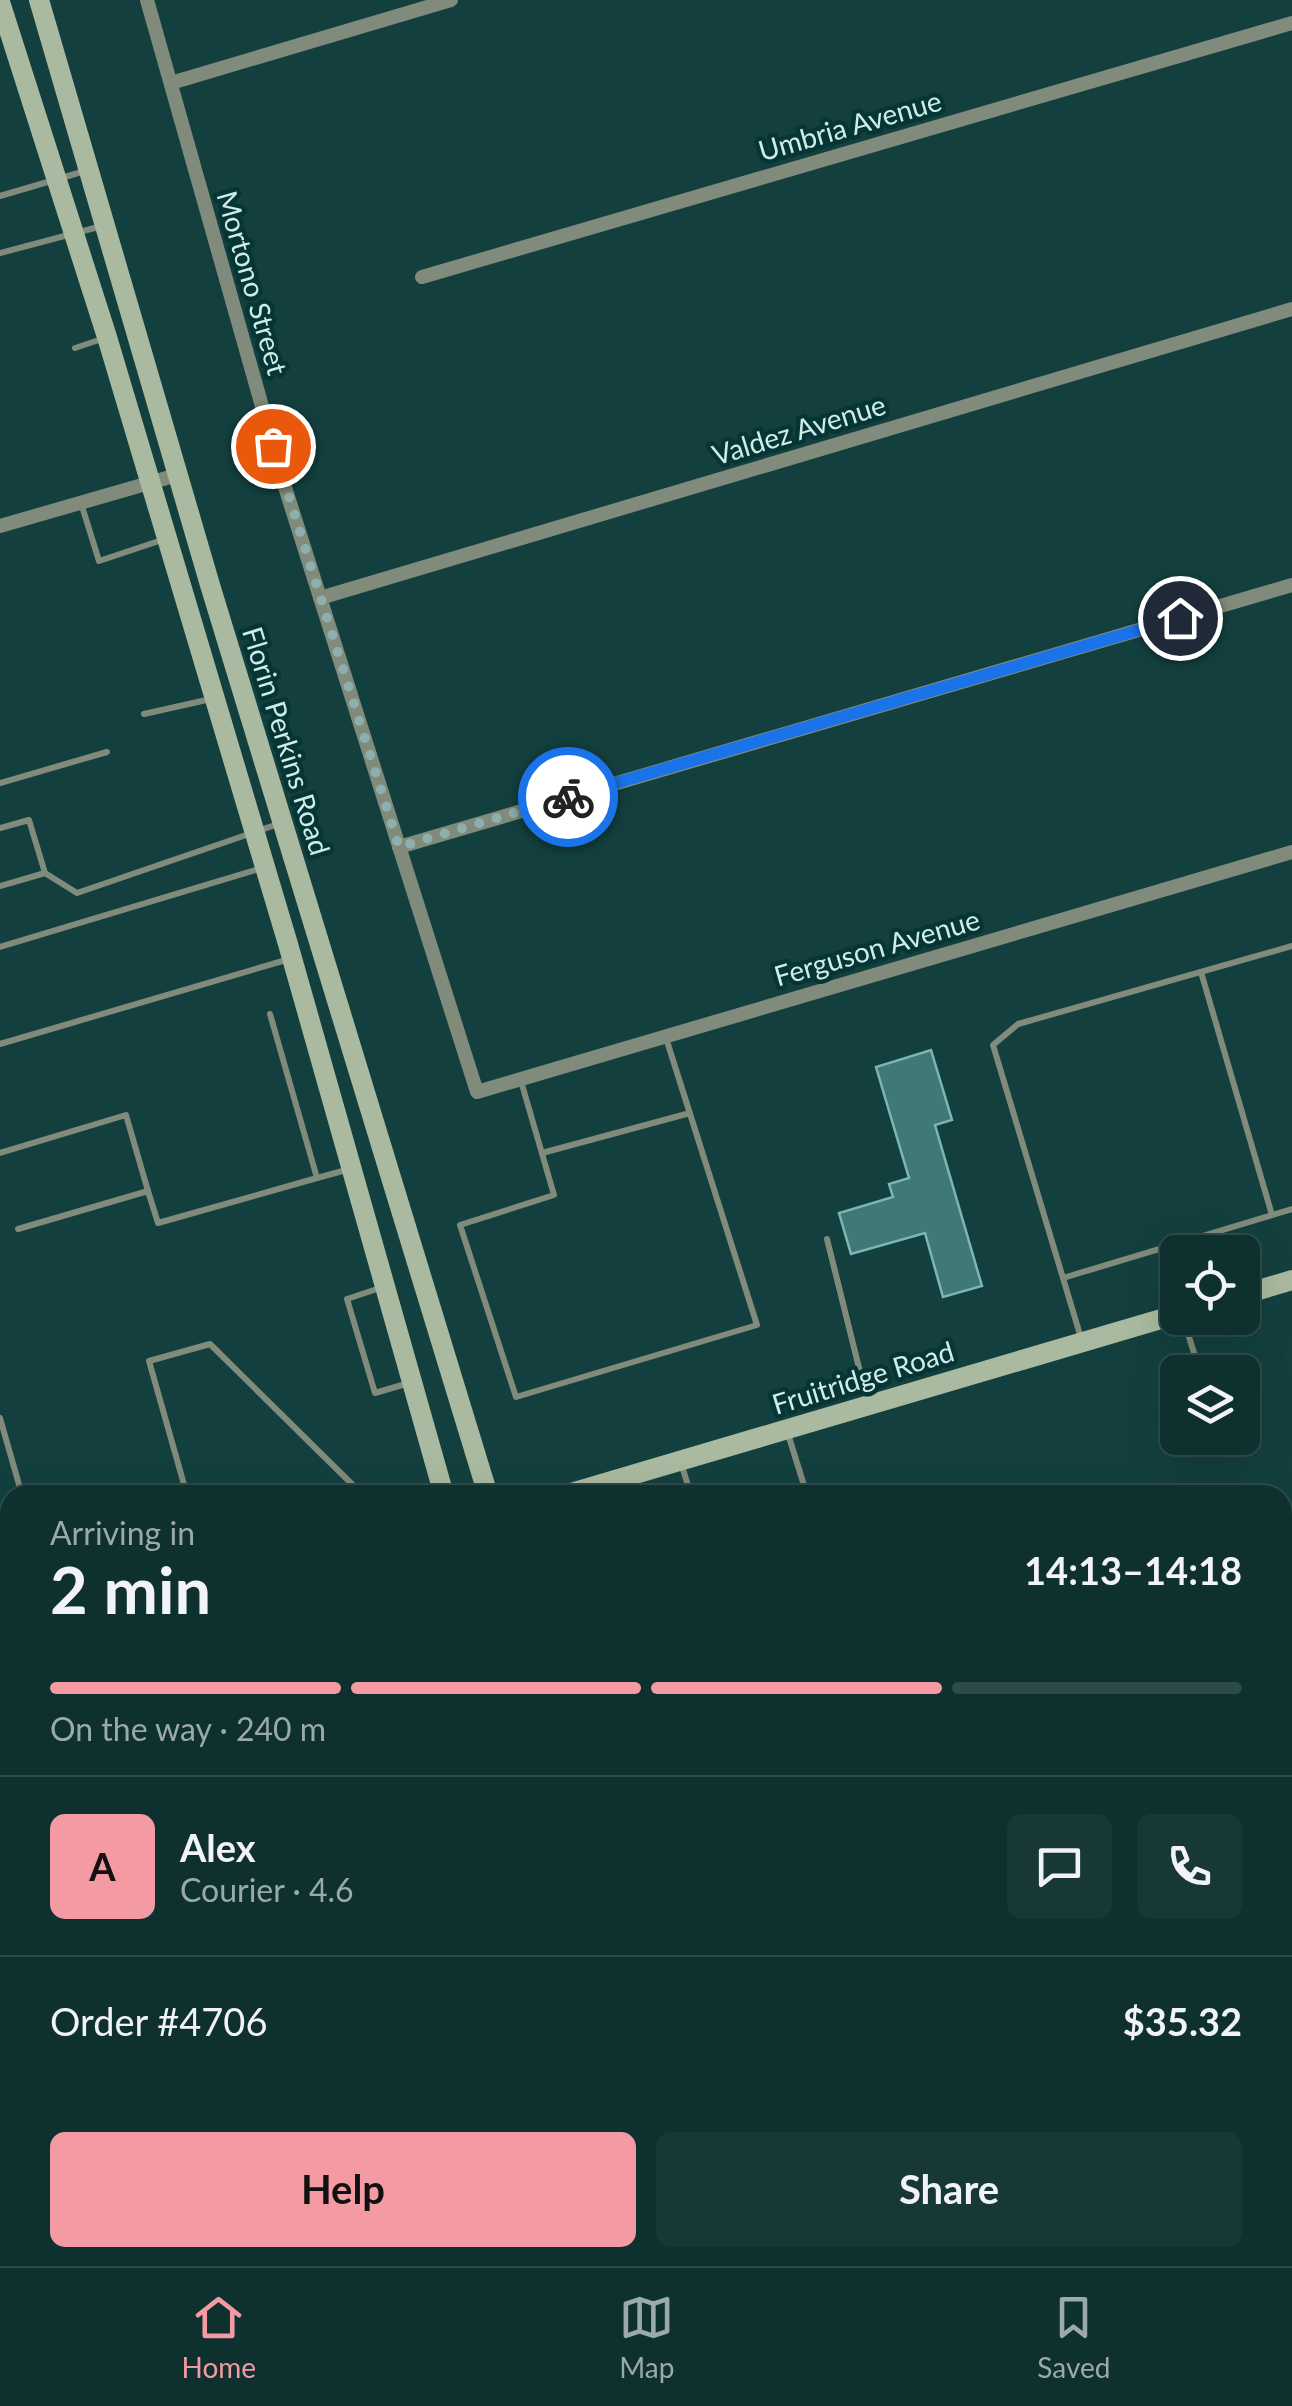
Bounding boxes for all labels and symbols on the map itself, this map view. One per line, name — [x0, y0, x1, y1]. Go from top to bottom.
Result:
street label: Umbria Avenue — [754, 83, 945, 167]
street label: Mortono Street — [210, 187, 295, 379]
street label: Valdez Avenue — [708, 387, 889, 472]
pin — [231, 404, 316, 489]
pin — [1138, 576, 1223, 661]
street label: Florin Perkins Road — [236, 623, 338, 859]
courier — [518, 747, 618, 847]
street label: Ferguson Avenue — [770, 901, 983, 993]
street label: Fruitridge Road — [768, 1333, 958, 1421]

